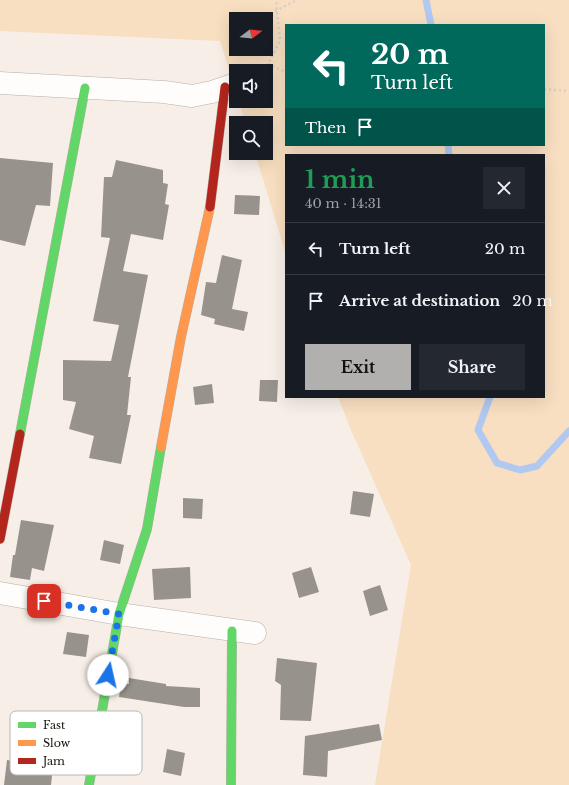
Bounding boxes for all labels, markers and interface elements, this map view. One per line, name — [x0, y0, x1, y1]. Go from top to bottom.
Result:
north arrow — [229, 12, 273, 56]
map controls — [229, 12, 273, 160]
text: 20 m — [371, 37, 449, 72]
icon: left — [305, 40, 357, 92]
button: sound — [229, 64, 273, 108]
text: Turn left — [371, 72, 453, 94]
button: search — [229, 116, 273, 160]
icon: arrive — [354, 116, 376, 138]
text: Then — [305, 118, 346, 137]
text: 1 min — [305, 165, 375, 194]
button: close — [483, 167, 525, 209]
text: 40 m · 14:31 — [305, 195, 382, 212]
icon: left — [305, 238, 327, 260]
text: Turn left — [339, 239, 410, 258]
text: 20 m — [485, 239, 525, 258]
icon: arrive — [305, 290, 327, 312]
text: Arrive at destination — [339, 291, 500, 310]
text: 20 m — [512, 291, 553, 310]
button: Exit — [305, 344, 411, 390]
button: Share — [419, 344, 525, 390]
pin — [27, 584, 61, 618]
icon: arrive — [33, 590, 55, 612]
position arrow — [87, 654, 129, 696]
legend — [10, 711, 142, 775]
text: Fast — [43, 718, 66, 732]
text: Slow — [43, 736, 71, 750]
text: Jam — [41, 754, 65, 768]

